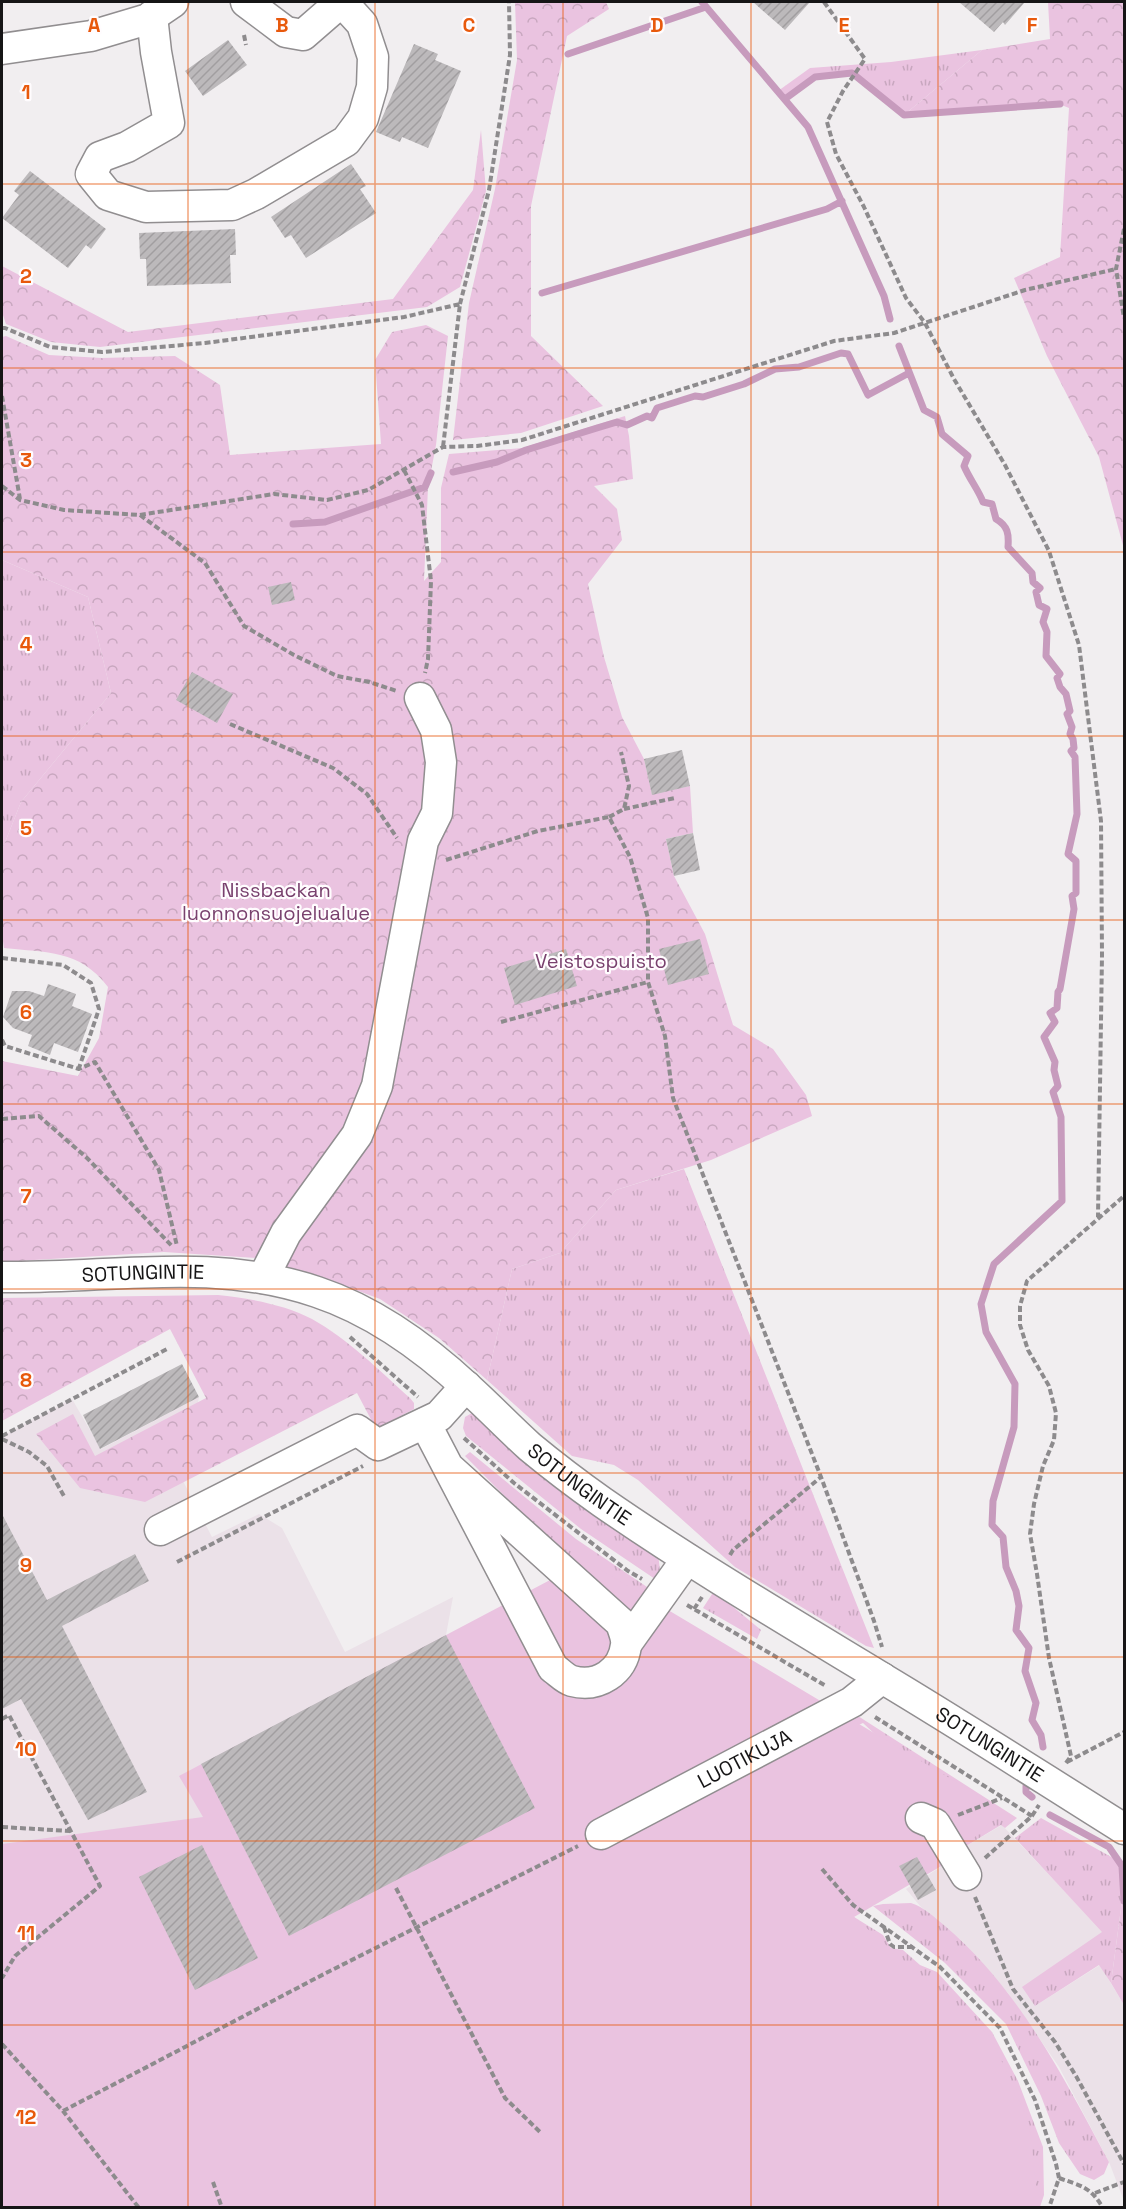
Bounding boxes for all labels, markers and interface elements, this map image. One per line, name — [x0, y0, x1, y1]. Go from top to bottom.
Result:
text: A — [88, 12, 101, 38]
text: B — [275, 12, 289, 38]
text: C — [463, 12, 476, 38]
text: D — [650, 12, 664, 38]
text: E — [838, 12, 850, 38]
text: F — [1027, 12, 1038, 38]
text: 1 — [21, 79, 31, 105]
text: 2 — [20, 263, 32, 289]
text: 3 — [20, 447, 32, 473]
text: 4 — [20, 631, 33, 657]
text: 5 — [20, 815, 32, 841]
park label: Nissbackan luonnonsuojelualue — [182, 877, 370, 926]
park label: Veistospuisto — [535, 948, 667, 974]
text: 6 — [20, 999, 32, 1025]
text: 7 — [20, 1183, 32, 1209]
street label: SOTUNGINTIE — [81, 1259, 205, 1288]
text: 8 — [20, 1367, 32, 1393]
street label: SOTUNGINTIE — [522, 1437, 636, 1531]
text: 9 — [20, 1552, 32, 1578]
street label: SOTUNGINTIE — [931, 1701, 1049, 1788]
street label: LUOTIKUJA — [693, 1723, 796, 1794]
text: 10 — [15, 1736, 37, 1762]
text: 11 — [17, 1920, 35, 1946]
text: 12 — [16, 2104, 37, 2130]

